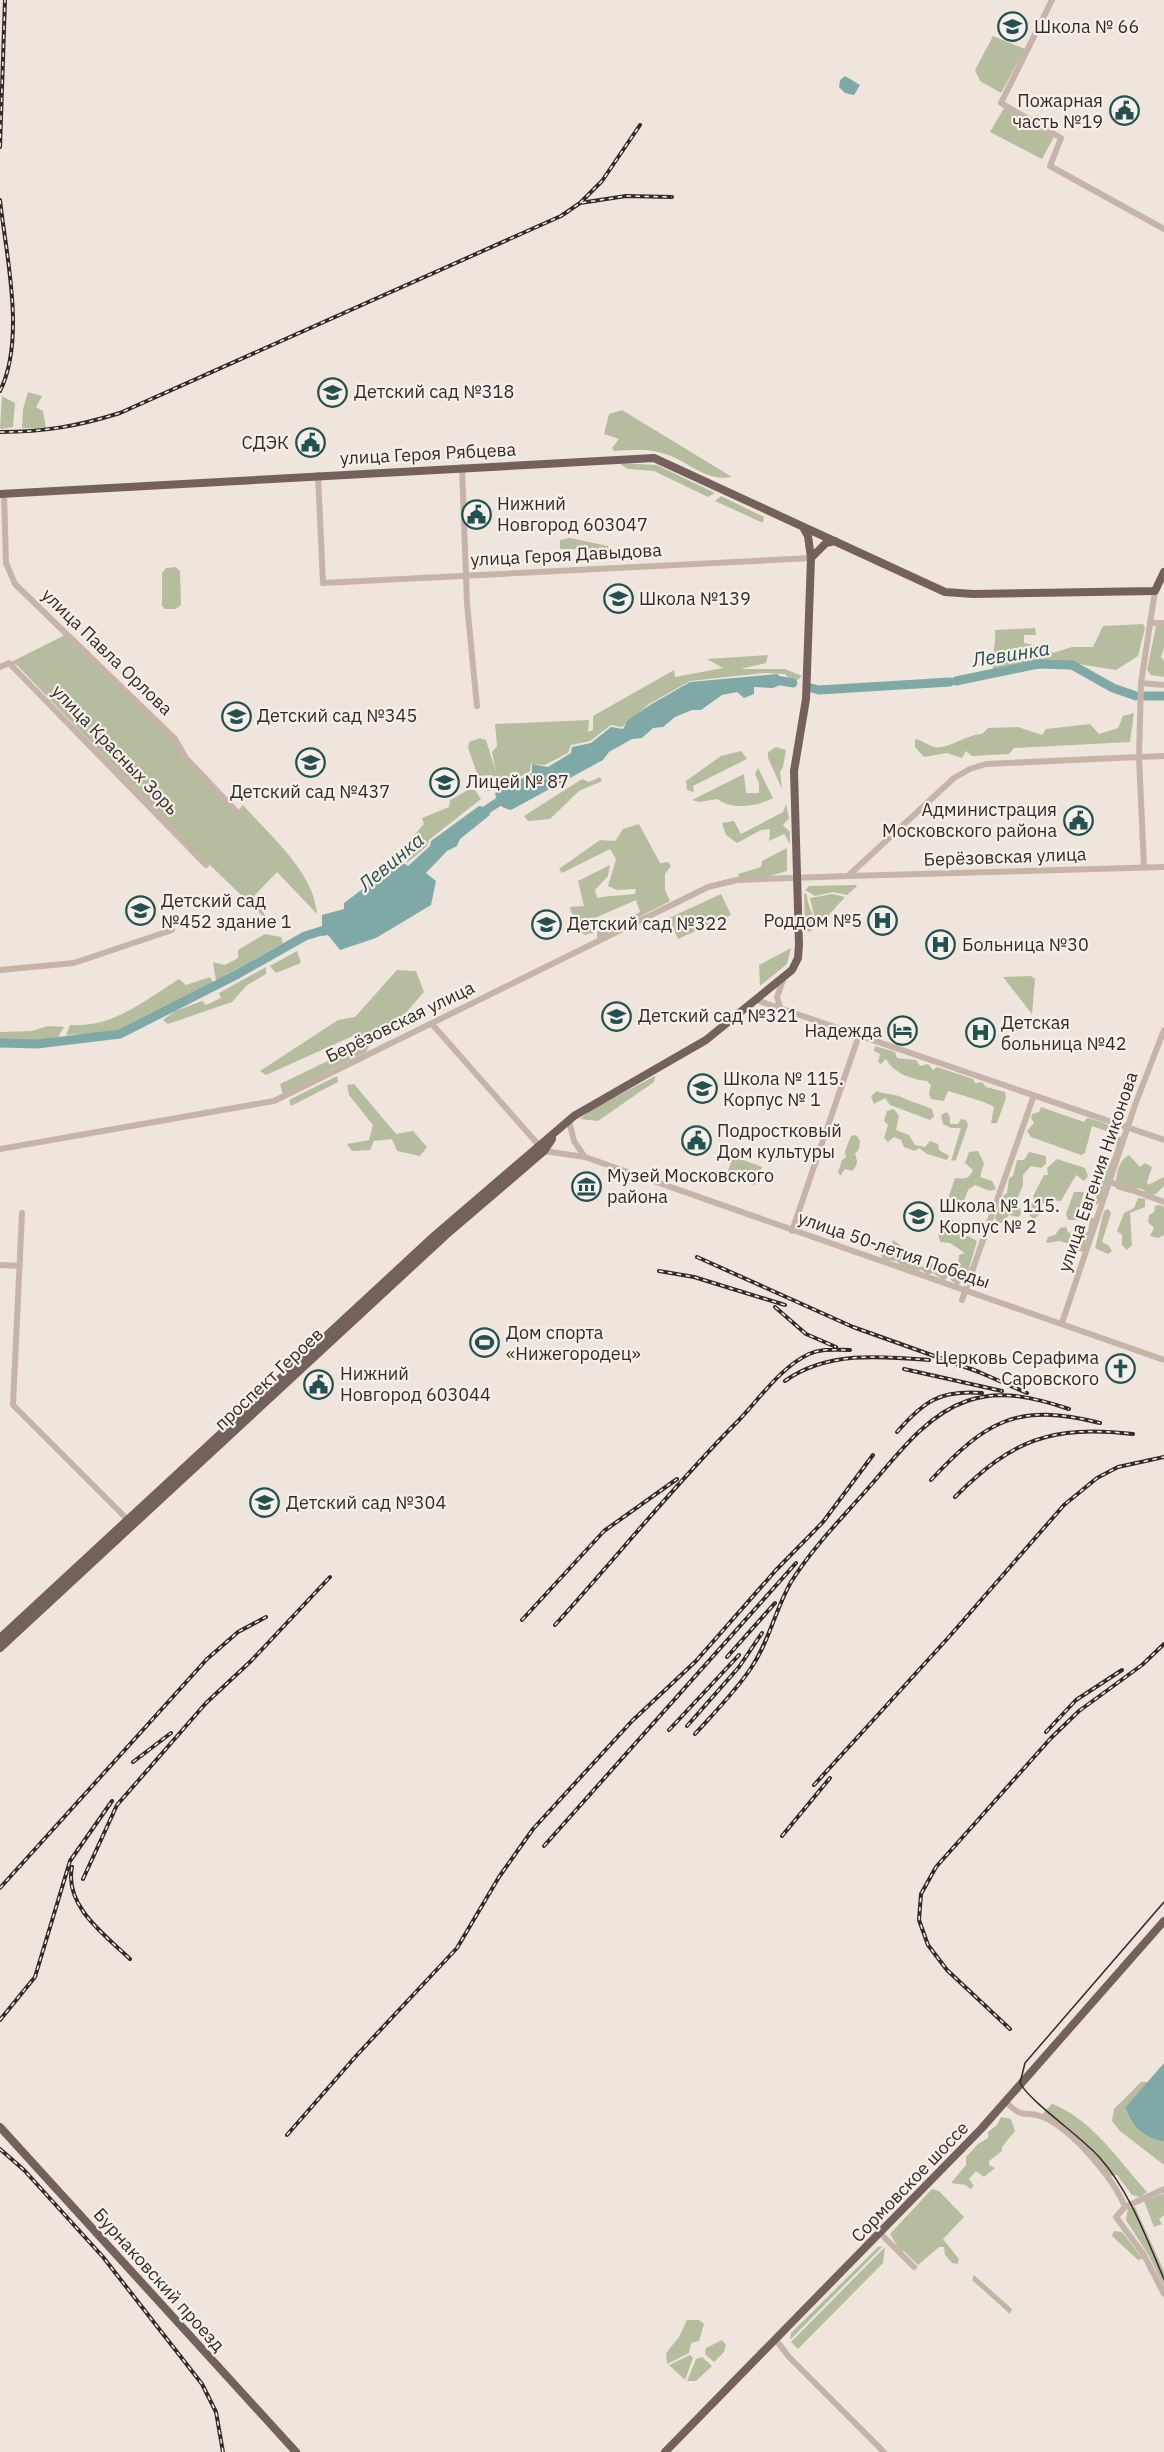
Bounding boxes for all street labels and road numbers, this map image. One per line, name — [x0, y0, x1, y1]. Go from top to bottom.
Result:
street label: улица Героя Рябцева — [339, 437, 517, 470]
street label: улица Героя Давыдова — [470, 538, 663, 571]
street label: улица Павла Орлова — [37, 583, 178, 720]
street label: улица Красных Зорь — [47, 680, 184, 820]
street label: Берёзовская улица — [923, 842, 1087, 871]
street label: Берёзовская улица — [322, 975, 478, 1068]
street label: улица Евгения Никонова — [1052, 1068, 1143, 1275]
street label: улица 50-летия Победы — [795, 1206, 993, 1293]
street label: проспект Героев — [210, 1322, 328, 1435]
street label: Сормовское шоссе — [846, 2116, 973, 2247]
street label: Бурнаковский проезд — [89, 2203, 230, 2356]

